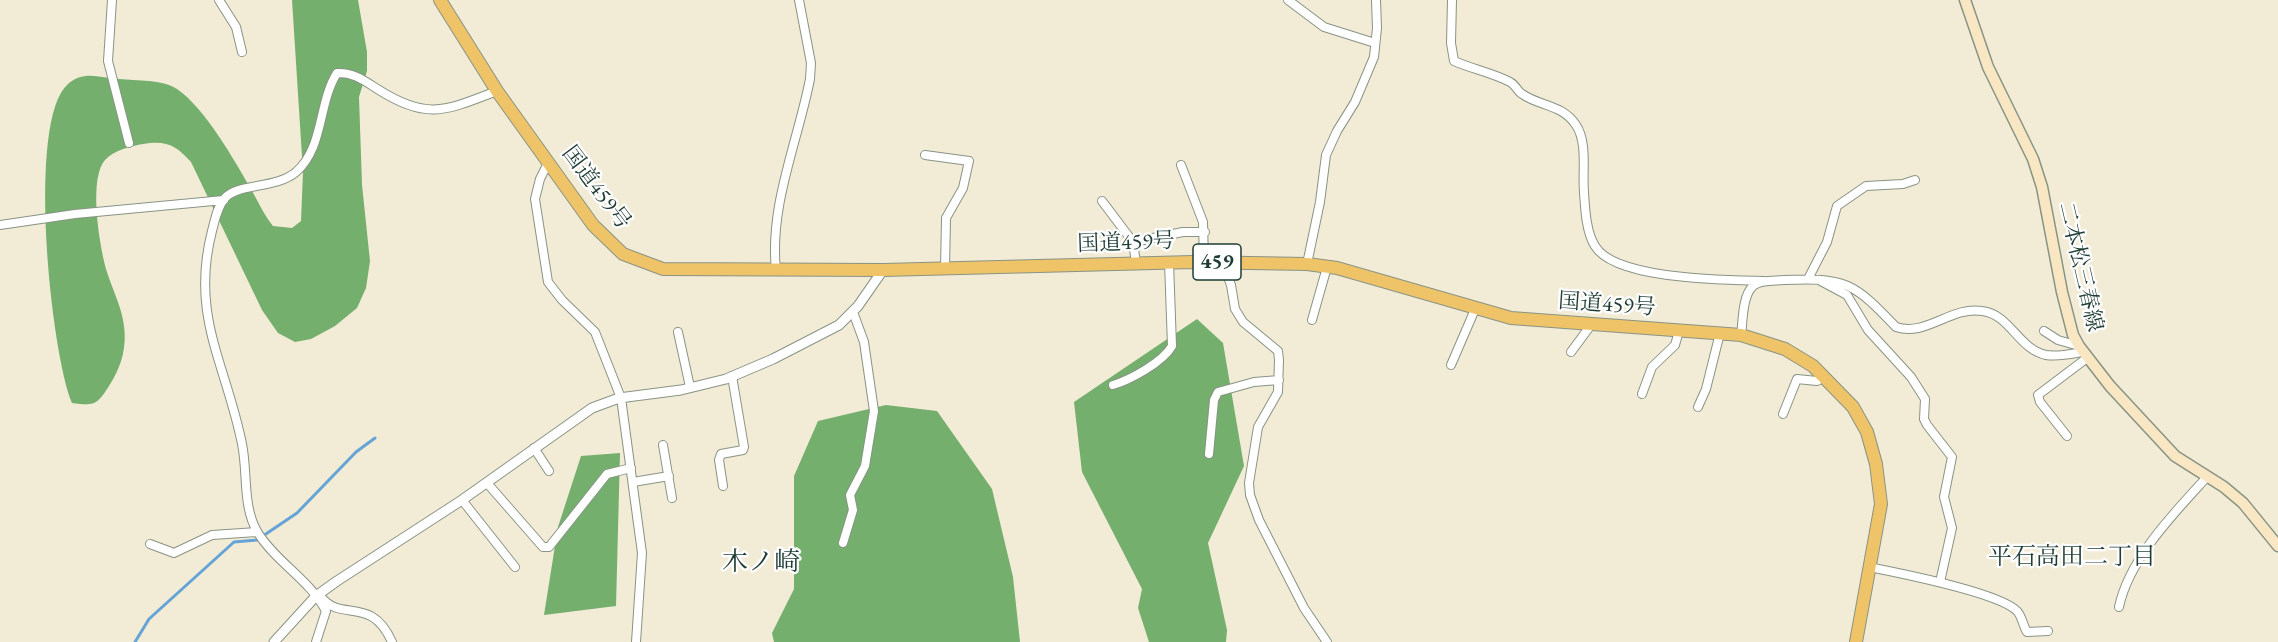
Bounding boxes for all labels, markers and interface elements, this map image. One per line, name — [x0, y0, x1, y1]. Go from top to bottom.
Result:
street label: 国道459号 — [556, 141, 636, 235]
street label: 二本松三春線 — [2052, 200, 2108, 334]
street label: 国道459号 — [1077, 228, 1175, 258]
road number: 459 — [1193, 244, 1241, 280]
street label: 国道459号 — [1557, 288, 1657, 322]
district label: 平石高田二丁目 — [1988, 543, 2156, 571]
district label: 木ノ崎 — [722, 547, 800, 579]

